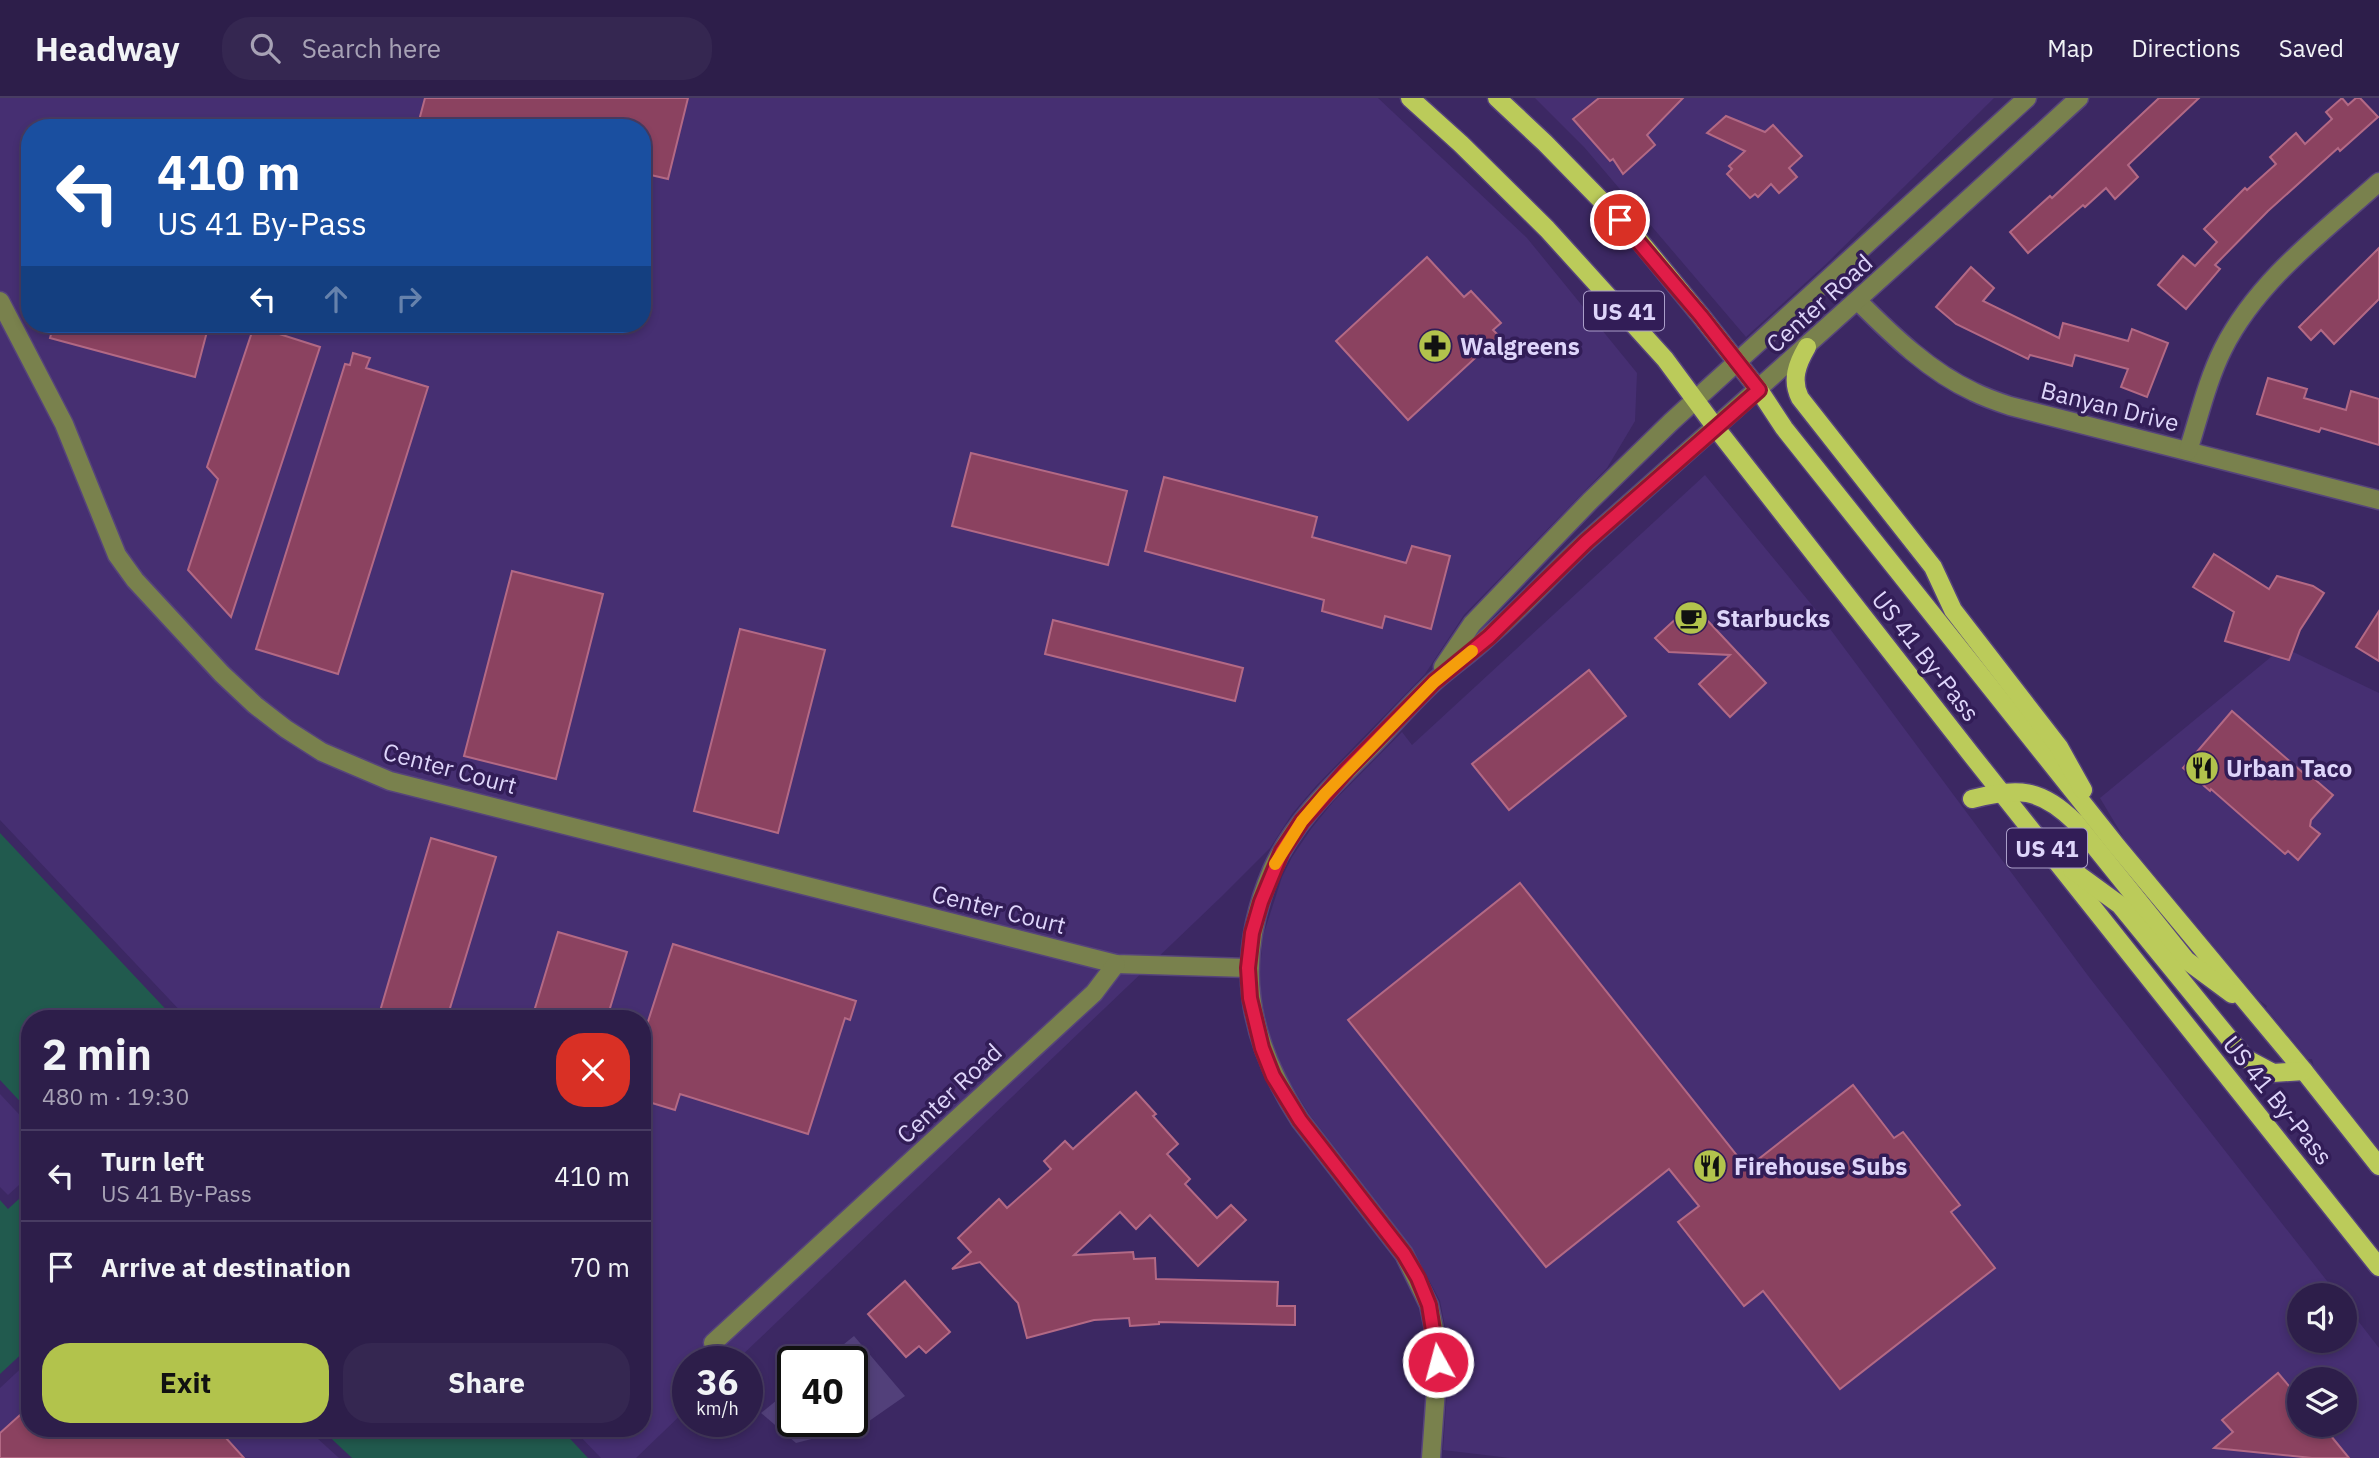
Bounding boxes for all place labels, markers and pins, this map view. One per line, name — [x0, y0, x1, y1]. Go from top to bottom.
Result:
pin — [1590, 190, 1650, 250]
pharmacy icon: Walgreens — [1416, 327, 1454, 365]
place label: Walgreens — [1460, 330, 1580, 362]
cafe icon: Starbucks — [1672, 599, 1710, 637]
place label: Starbucks — [1716, 602, 1830, 634]
restaurant icon: Urban Taco — [2183, 749, 2221, 787]
place label: Urban Taco — [2226, 752, 2352, 784]
restaurant icon: Firehouse Subs — [1691, 1147, 1729, 1185]
place label: Firehouse Subs — [1734, 1150, 1907, 1182]

